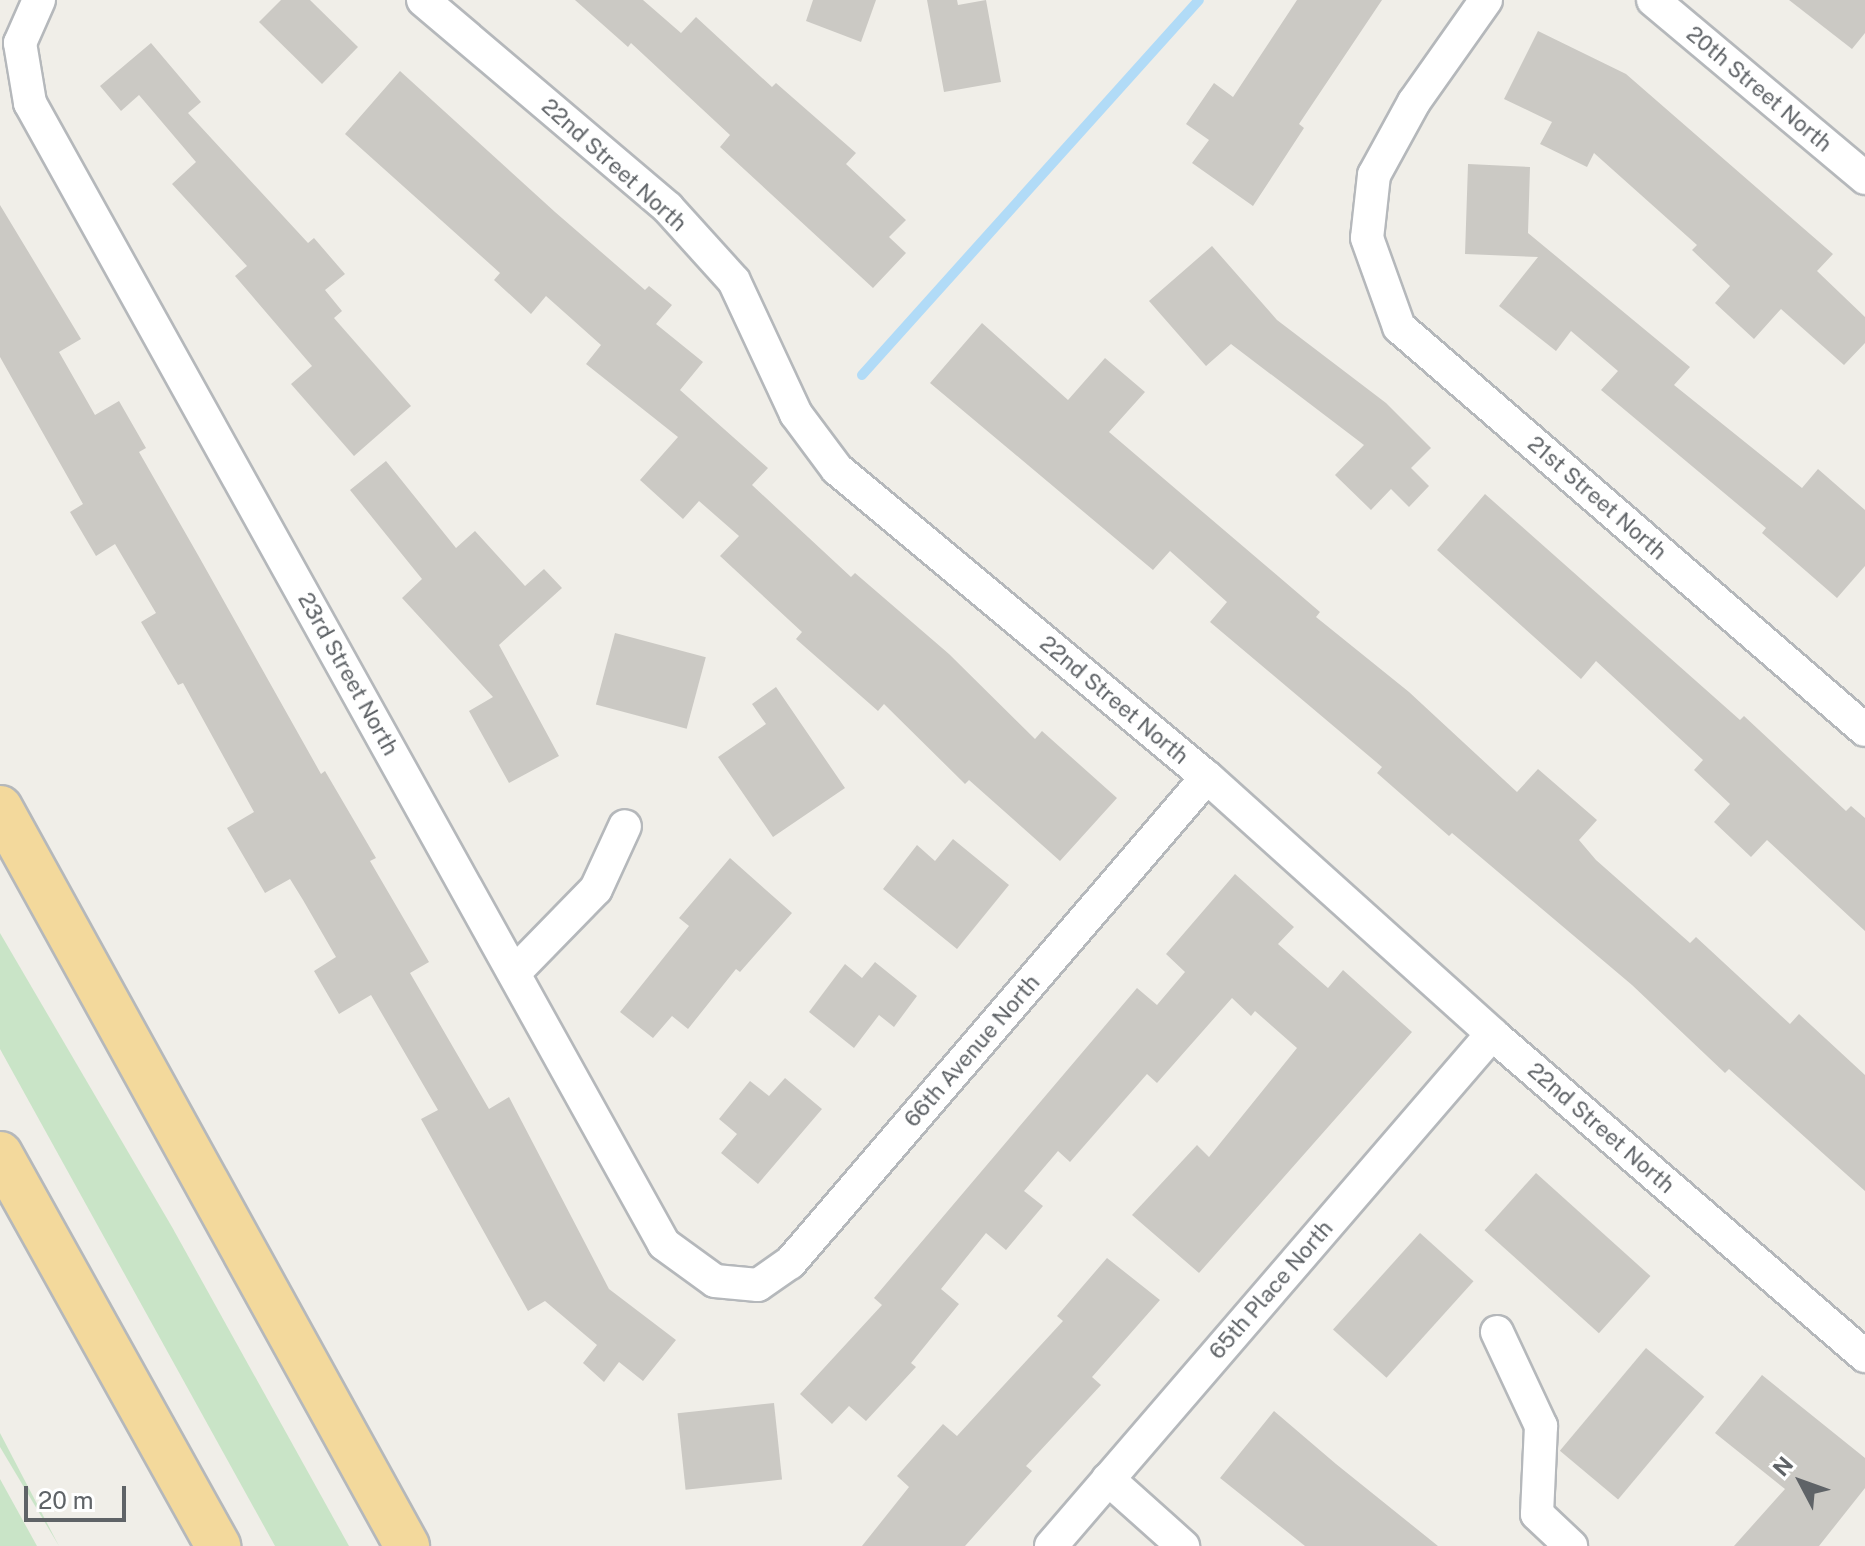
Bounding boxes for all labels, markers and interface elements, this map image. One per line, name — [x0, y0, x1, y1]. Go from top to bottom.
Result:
street label: 20th Street North — [1681, 21, 1837, 157]
street label: 22nd Street North — [536, 93, 692, 237]
street label: 21st Street North — [1522, 431, 1672, 565]
street label: 23rd Street North — [292, 588, 404, 760]
street label: 22nd Street North — [1035, 630, 1193, 770]
street label: 66th Avenue North — [899, 969, 1045, 1133]
street label: 22nd Street North — [1522, 1057, 1680, 1199]
street label: 65th Place North — [1204, 1215, 1338, 1365]
north arrow — [1761, 1442, 1841, 1522]
text: N — [1767, 1451, 1798, 1481]
scale bar — [28, 1470, 130, 1520]
text: 20 m — [38, 1486, 94, 1514]

